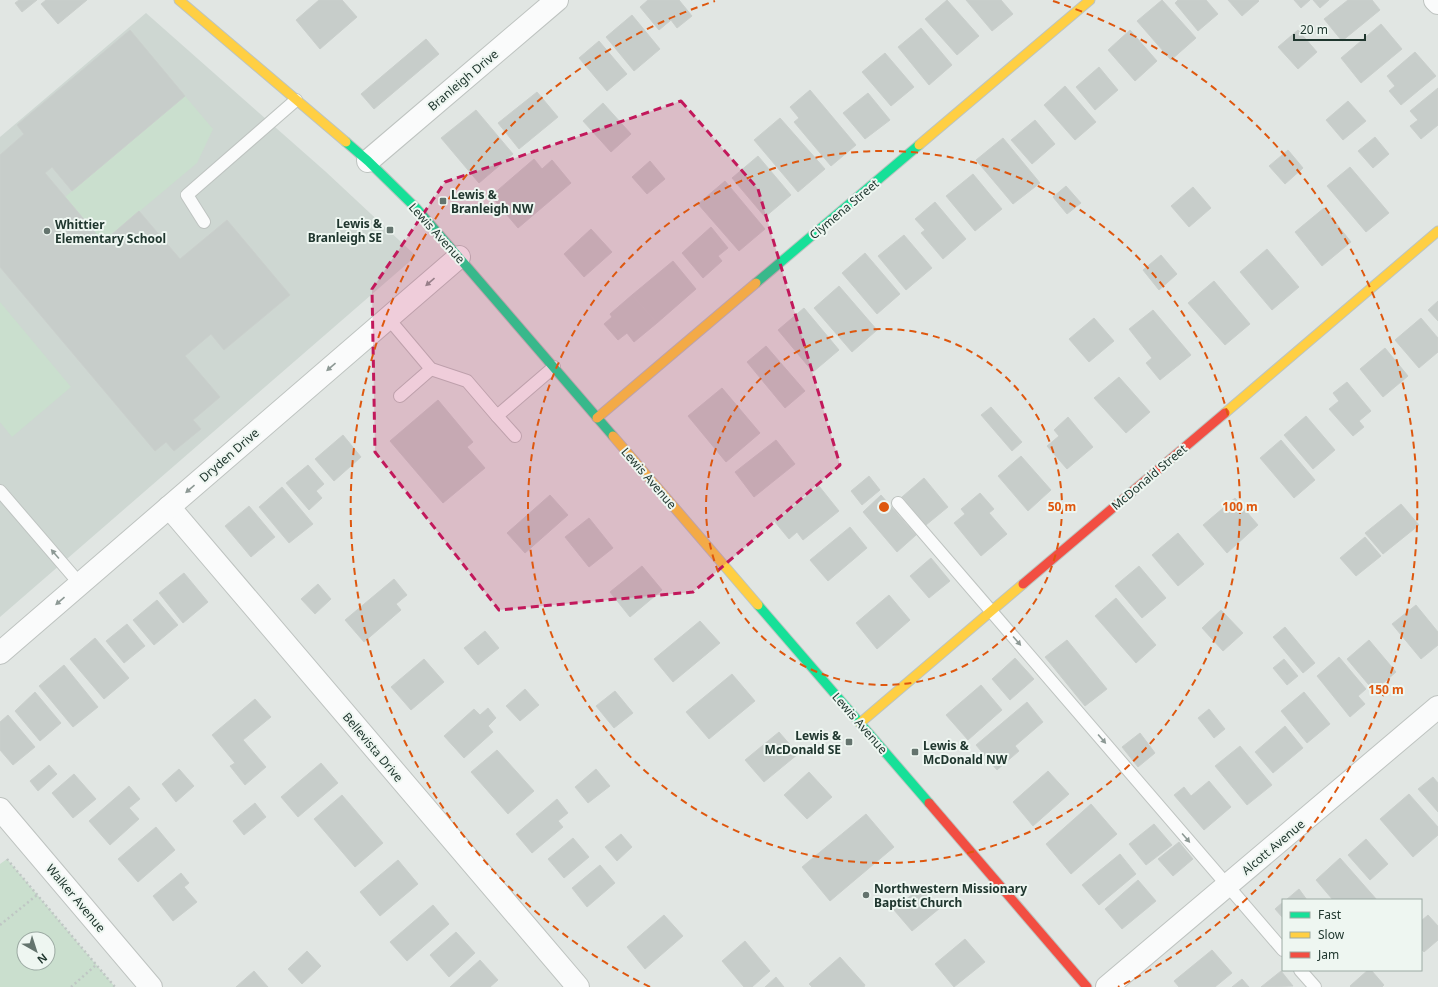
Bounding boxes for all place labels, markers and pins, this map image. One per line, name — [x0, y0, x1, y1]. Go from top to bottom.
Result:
place label: Lewis & Branleigh NW — [451, 186, 534, 217]
marker: Lewis & Branleigh NW — [438, 196, 448, 206]
place label: Lewis & Branleigh SE — [308, 215, 382, 246]
place label: Whittier Elementary School — [55, 216, 166, 247]
marker: Lewis & Branleigh SE — [385, 225, 395, 235]
marker: Whittier Elementary School — [42, 226, 52, 236]
centre of rings — [877, 500, 891, 514]
place label: Lewis & McDonald SE — [765, 727, 841, 758]
marker: Lewis & McDonald SE — [844, 737, 854, 747]
place label: Lewis & McDonald NW — [923, 737, 1008, 768]
marker: Lewis & McDonald NW — [910, 747, 920, 757]
place label: Northwestern Missionary Baptist Church — [874, 880, 1027, 911]
marker: Northwestern Missionary Baptist Church — [861, 890, 871, 900]

